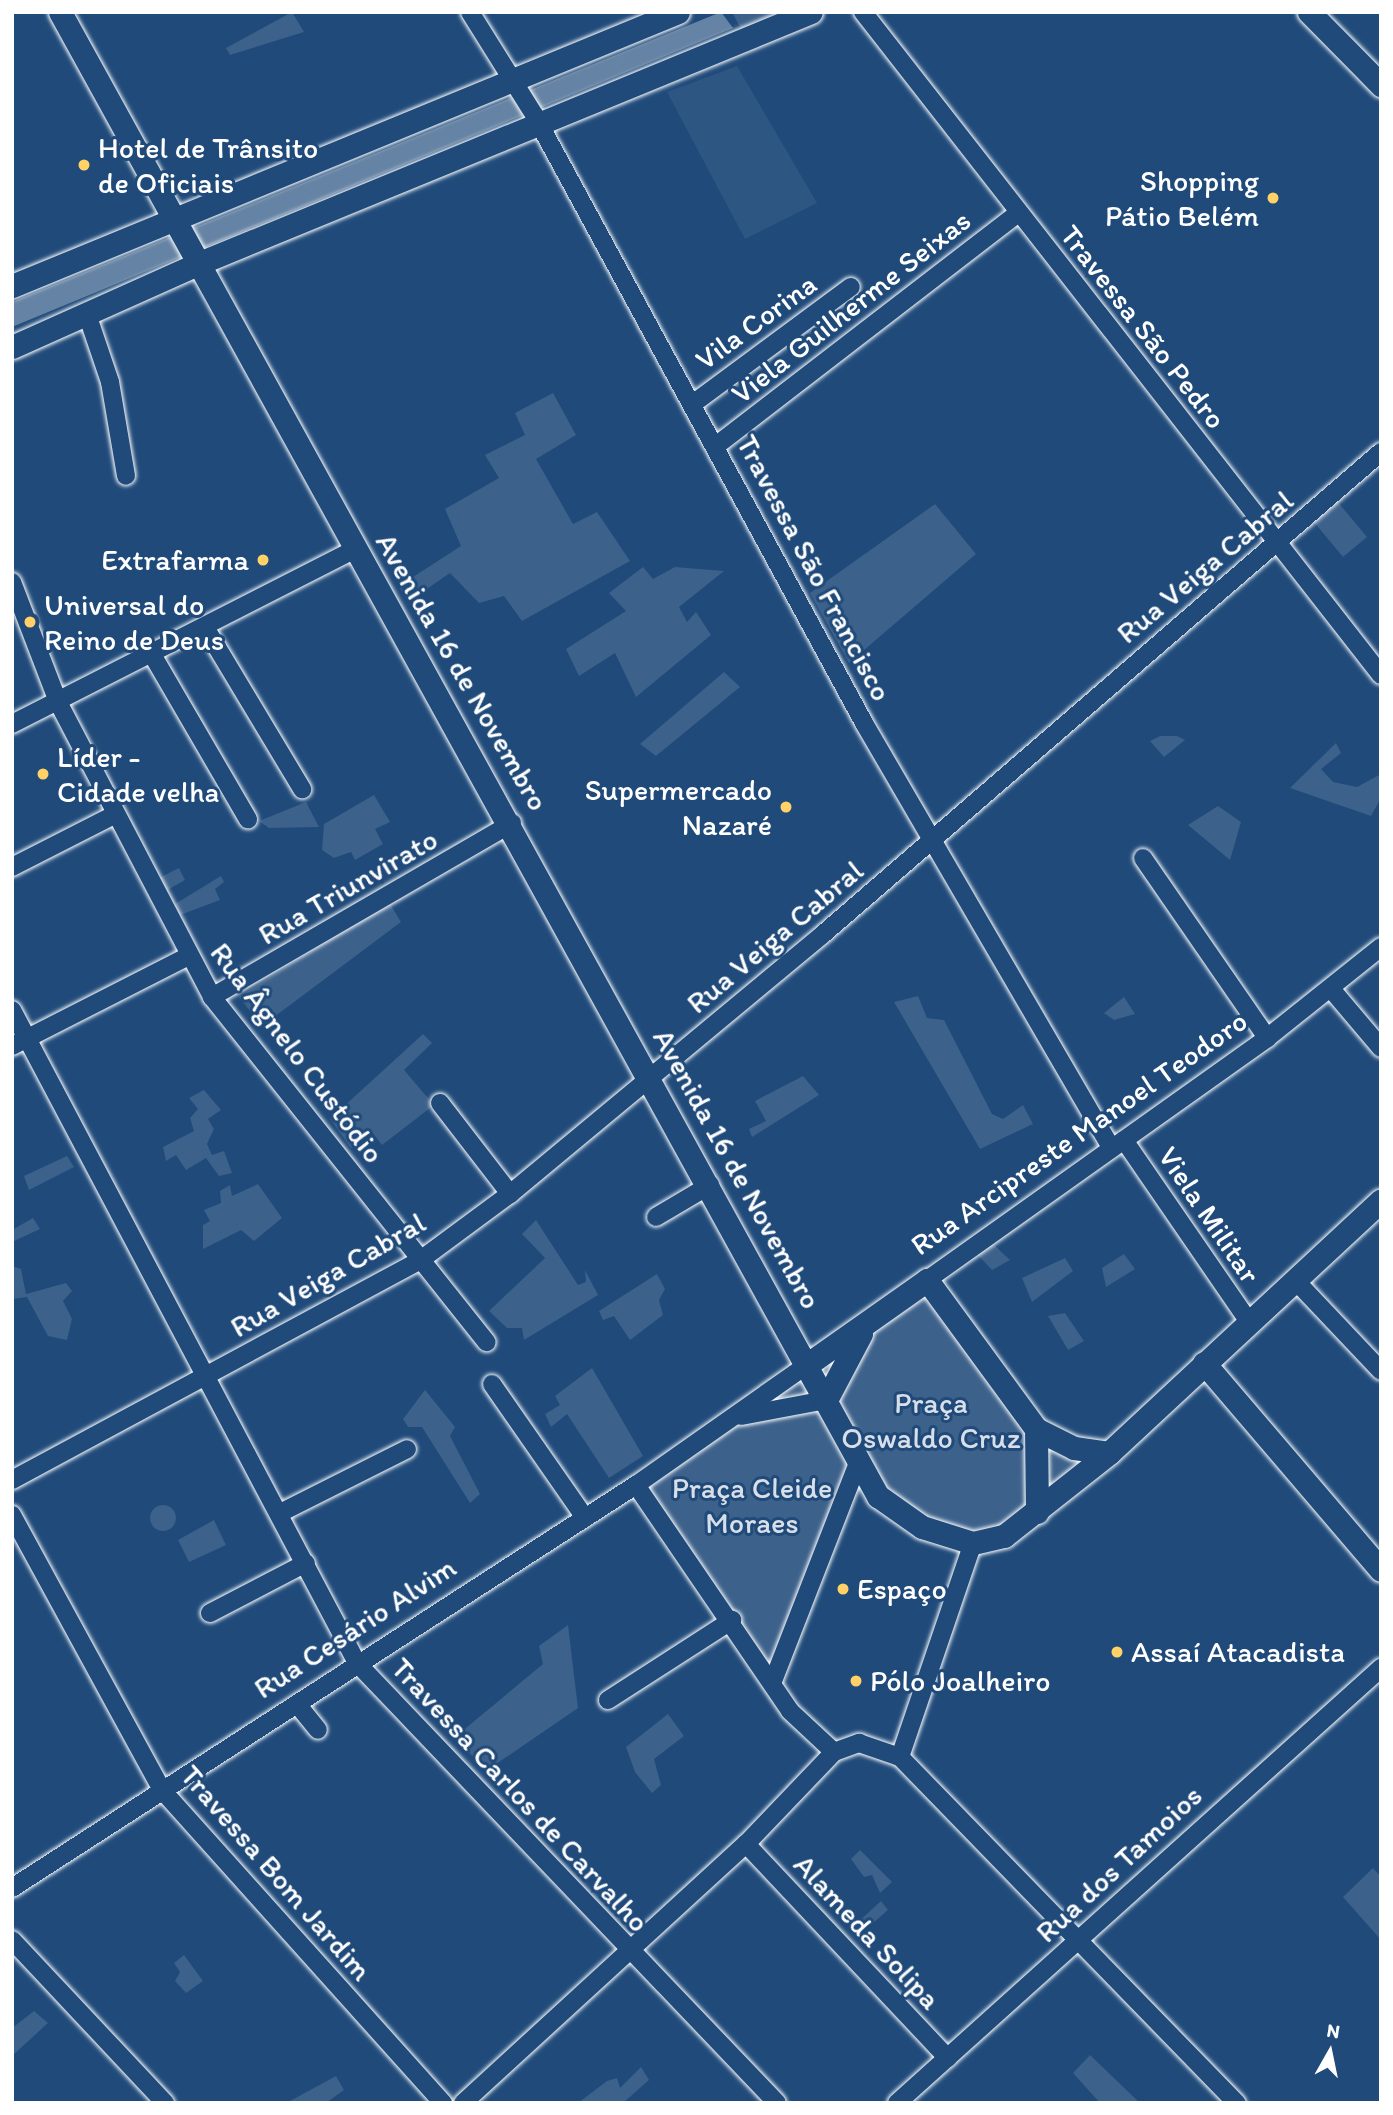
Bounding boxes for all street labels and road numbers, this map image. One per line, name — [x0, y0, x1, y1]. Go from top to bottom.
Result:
street label: Viela Guilherme Seixas — [724, 202, 978, 412]
street label: Travessa São Pedro — [1053, 218, 1233, 436]
street label: Vila Corina — [688, 266, 824, 378]
street label: Travessa São Francisco — [728, 429, 900, 707]
street label: Rua Veiga Cabral — [1110, 483, 1300, 651]
street label: Avenida 16 de Novembro — [368, 527, 556, 817]
street label: Rua Triunvirato — [253, 822, 443, 952]
street label: Rua Veiga Cabral — [680, 853, 870, 1021]
street label: Rua Âgnelo Custódio — [202, 936, 392, 1170]
street label: Rua Arcipreste Manoel Teodoro — [905, 1004, 1253, 1262]
street label: Avenida 16 de Novembro — [645, 1023, 829, 1315]
street label: Viela Militar — [1150, 1140, 1268, 1290]
street label: Rua Veiga Cabral — [225, 1205, 431, 1345]
street label: Rua Cesário Alvim — [247, 1549, 463, 1707]
street label: Travessa Carlos de Carvalho — [383, 1650, 657, 1940]
street label: Travessa Bom Jardim — [172, 1757, 380, 1989]
street label: Rua dos Tamoios — [1028, 1778, 1210, 1950]
street label: Alameda Solipa — [786, 1847, 948, 2017]

